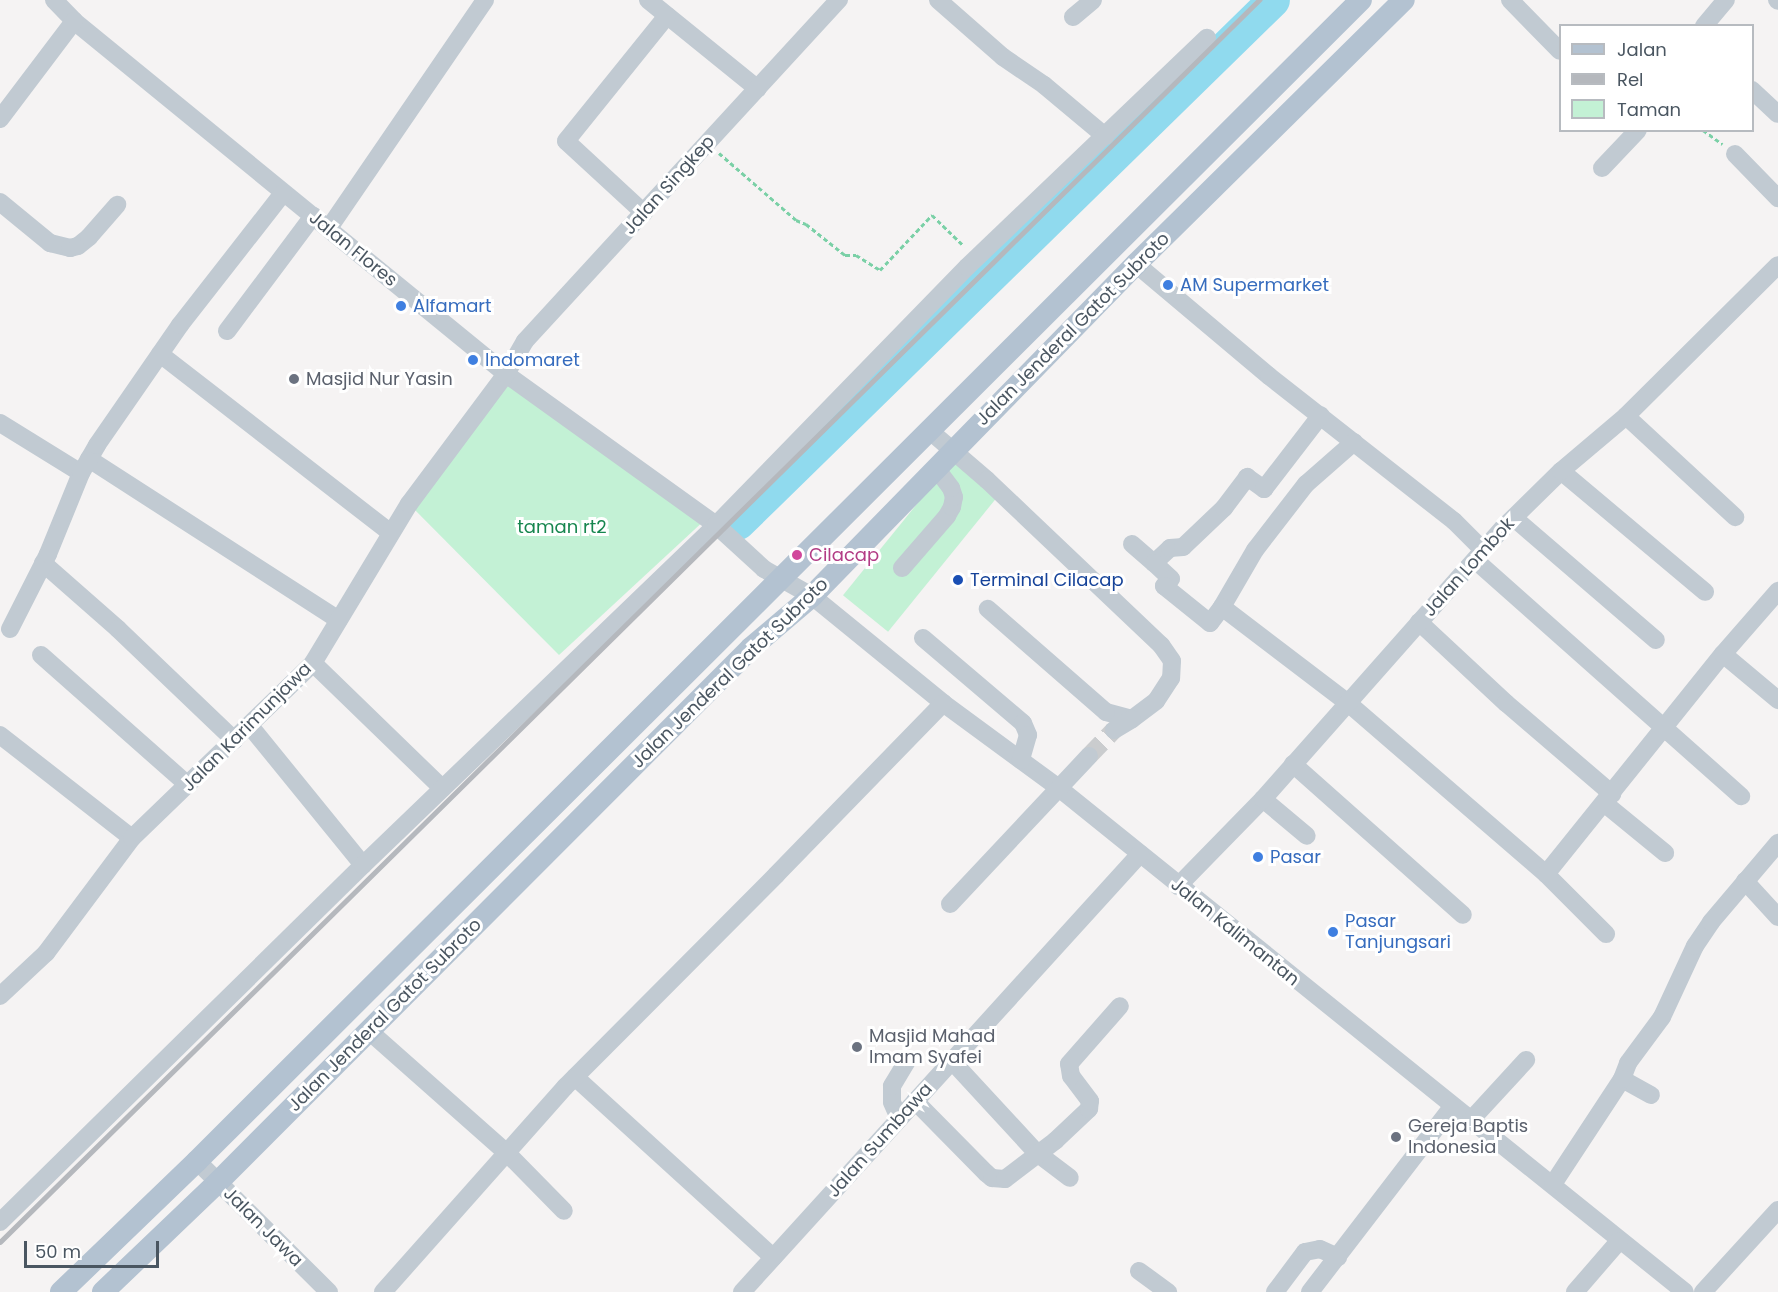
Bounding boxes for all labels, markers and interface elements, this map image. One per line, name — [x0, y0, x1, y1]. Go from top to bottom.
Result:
legend — [1559, 24, 1754, 132]
text: Jalan — [1617, 37, 1667, 62]
text: Rel — [1617, 67, 1644, 92]
text: Taman — [1617, 97, 1681, 122]
street label: Jalan Singkep — [619, 131, 719, 239]
street label: Jalan Flores — [305, 207, 401, 291]
street label: Jalan Jenderal Gatot Subroto — [972, 228, 1174, 430]
place label: AM Supermarket — [1180, 274, 1329, 296]
marker: AM Supermarket — [1161, 278, 1175, 292]
place label: Alfamart — [413, 295, 492, 317]
marker: Alfamart — [394, 299, 408, 313]
place label: Indomaret — [485, 349, 580, 371]
marker: Indomaret — [466, 353, 480, 367]
place label: Masjid Nur Yasin — [306, 368, 453, 390]
marker: Masjid Nur Yasin — [287, 372, 301, 386]
street label: Jalan Lombok — [1419, 513, 1519, 621]
park label: taman rt2 — [517, 516, 607, 538]
place label: Cilacap — [809, 544, 879, 566]
marker: Cilacap — [790, 548, 804, 562]
place label: Terminal Cilacap — [970, 569, 1124, 591]
street label: Jalan Jenderal Gatot Subroto — [627, 573, 833, 773]
marker: Terminal Cilacap — [951, 573, 965, 587]
street label: Jalan Karimunjawa — [178, 658, 316, 796]
place label: Pasar — [1270, 846, 1321, 868]
marker: Pasar — [1251, 850, 1265, 864]
street label: Jalan Kalimantan — [1166, 874, 1304, 990]
place label: Pasar Tanjungsari — [1345, 911, 1451, 954]
street label: Jalan Jenderal Gatot Subroto — [284, 914, 486, 1116]
marker: Pasar Tanjungsari — [1326, 925, 1340, 939]
place label: Masjid Mahad Imam Syafei — [869, 1026, 995, 1068]
marker: Masjid Mahad Imam Syafei — [850, 1040, 864, 1054]
street label: Jalan Sumbawa — [823, 1078, 937, 1202]
place label: Gereja Baptis Indonesia — [1408, 1116, 1528, 1158]
marker: Gereja Baptis Indonesia — [1389, 1130, 1403, 1144]
street label: Jalan Jawa — [219, 1183, 307, 1271]
scale bar — [27, 1229, 162, 1267]
text: 50 m — [35, 1239, 81, 1264]

